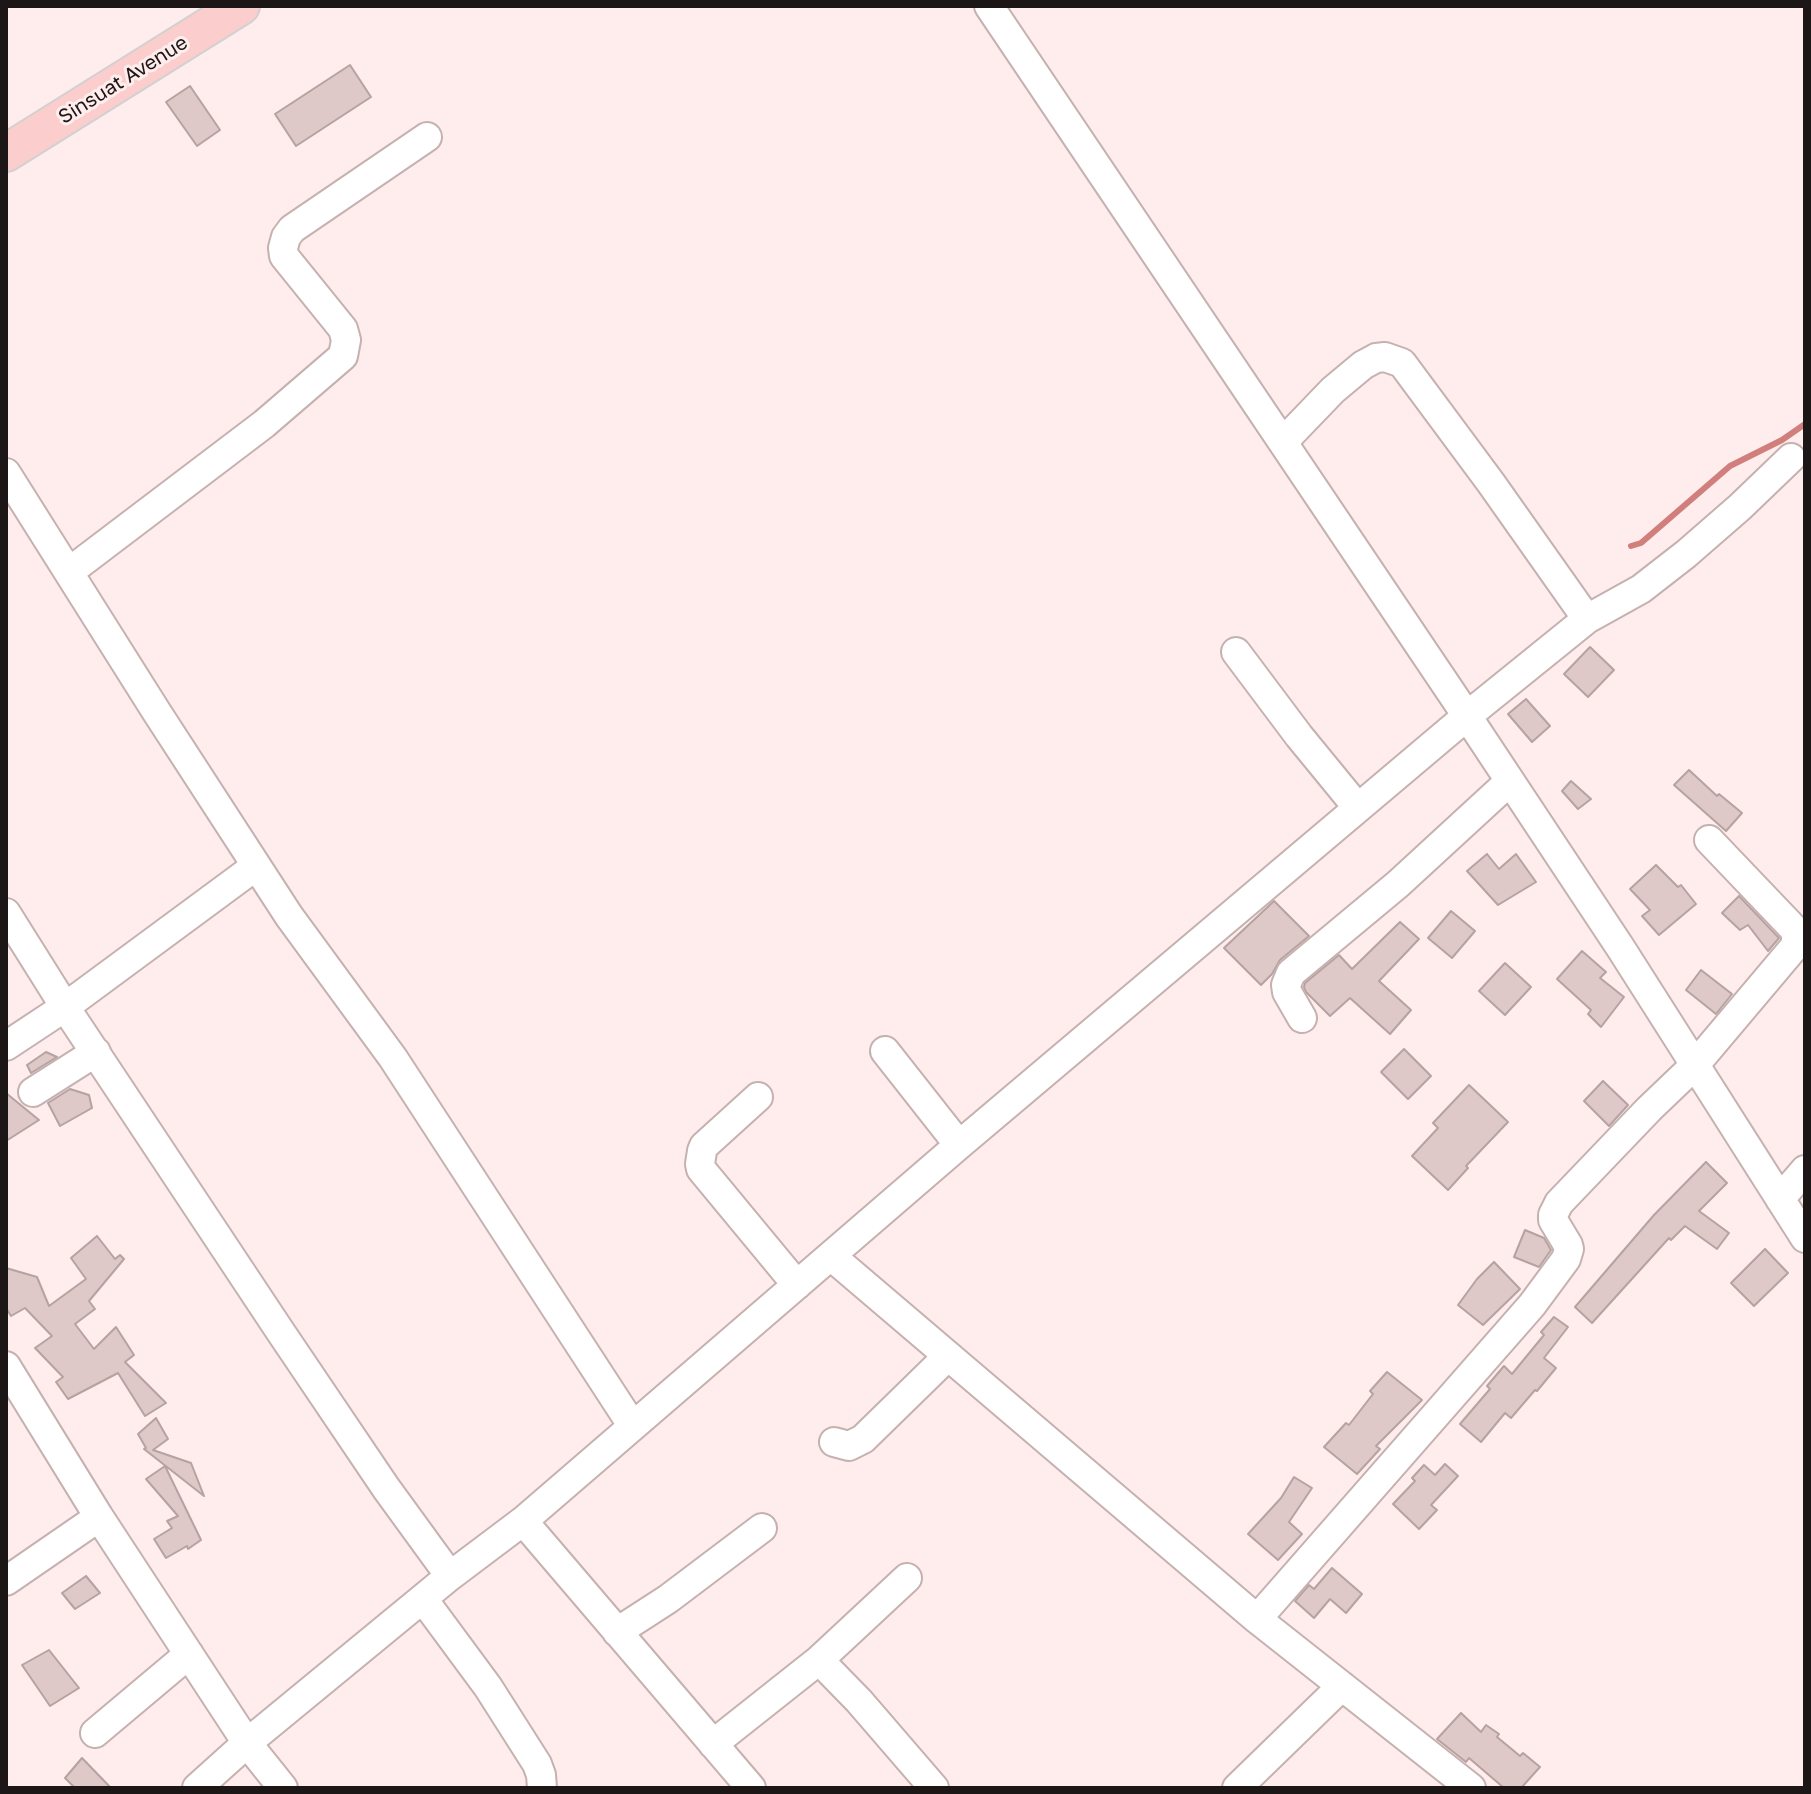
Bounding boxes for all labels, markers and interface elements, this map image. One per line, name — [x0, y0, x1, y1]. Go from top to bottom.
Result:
street label: Sinsuat Avenue — [54, 31, 192, 129]

